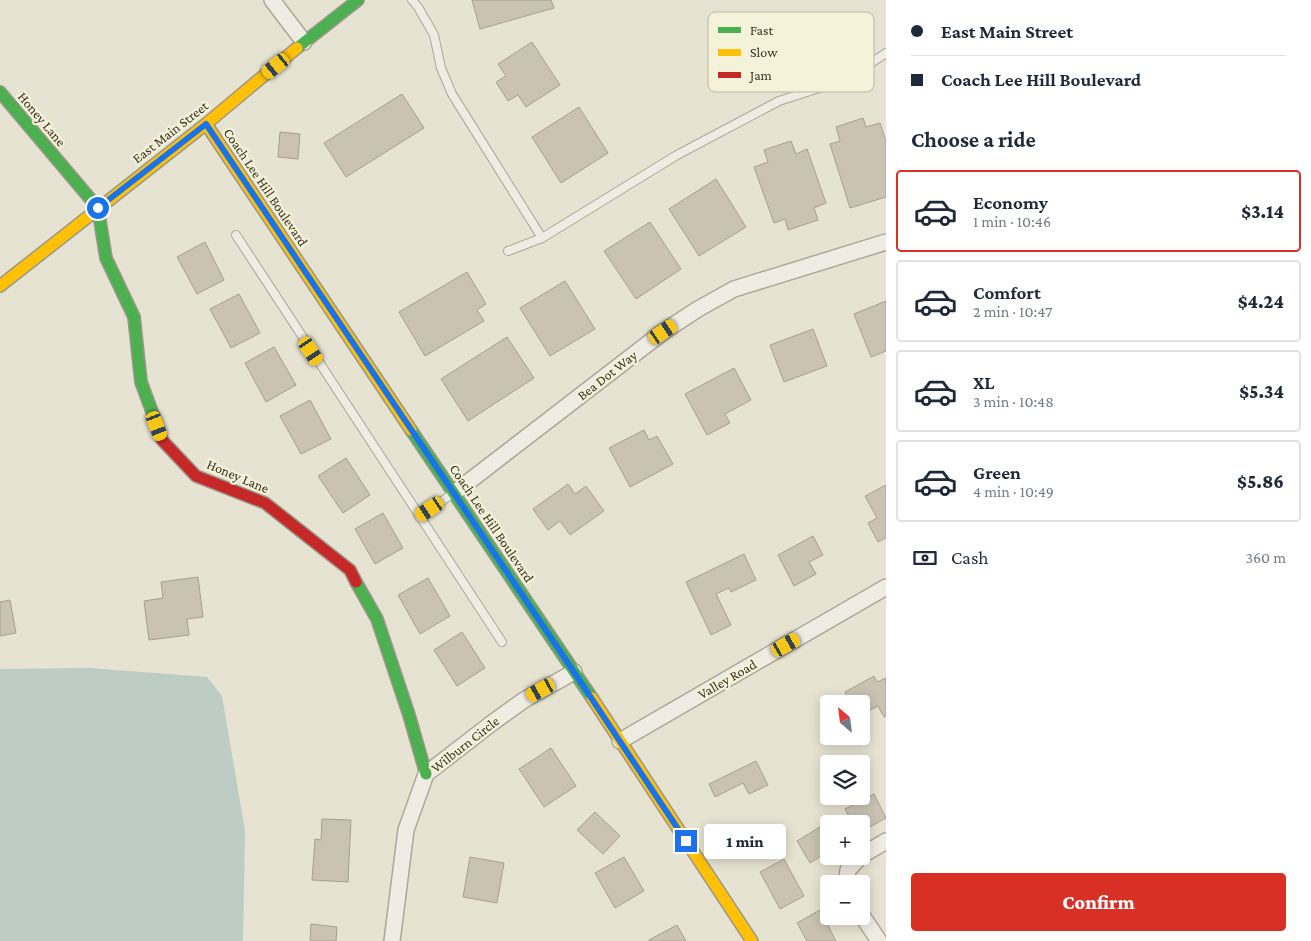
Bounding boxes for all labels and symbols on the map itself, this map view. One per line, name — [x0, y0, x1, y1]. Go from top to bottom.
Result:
legend — [708, 12, 874, 92]
text: Fast — [750, 22, 774, 38]
text: Slow — [750, 44, 778, 60]
car — [259, 51, 292, 81]
text: Jam — [748, 67, 772, 83]
street label: Honey Lane — [15, 89, 69, 149]
street label: East Main Street — [129, 97, 211, 166]
street label: Coach Lee Hill Boulevard — [221, 125, 312, 250]
route start — [87, 197, 109, 219]
car — [646, 317, 679, 347]
car — [296, 334, 325, 368]
street label: Bea Dot Way — [574, 346, 641, 403]
car — [144, 409, 169, 443]
street label: Honey Lane — [204, 456, 272, 496]
street label: Coach Lee Hill Boulevard — [447, 461, 538, 586]
car — [413, 494, 446, 524]
car — [769, 631, 802, 659]
street label: Valley Road — [695, 656, 760, 702]
car — [524, 676, 557, 704]
north arrow — [820, 695, 870, 745]
street label: Wilburn Circle — [428, 712, 502, 776]
callout: 1 min — [704, 824, 786, 858]
route end — [675, 830, 697, 852]

